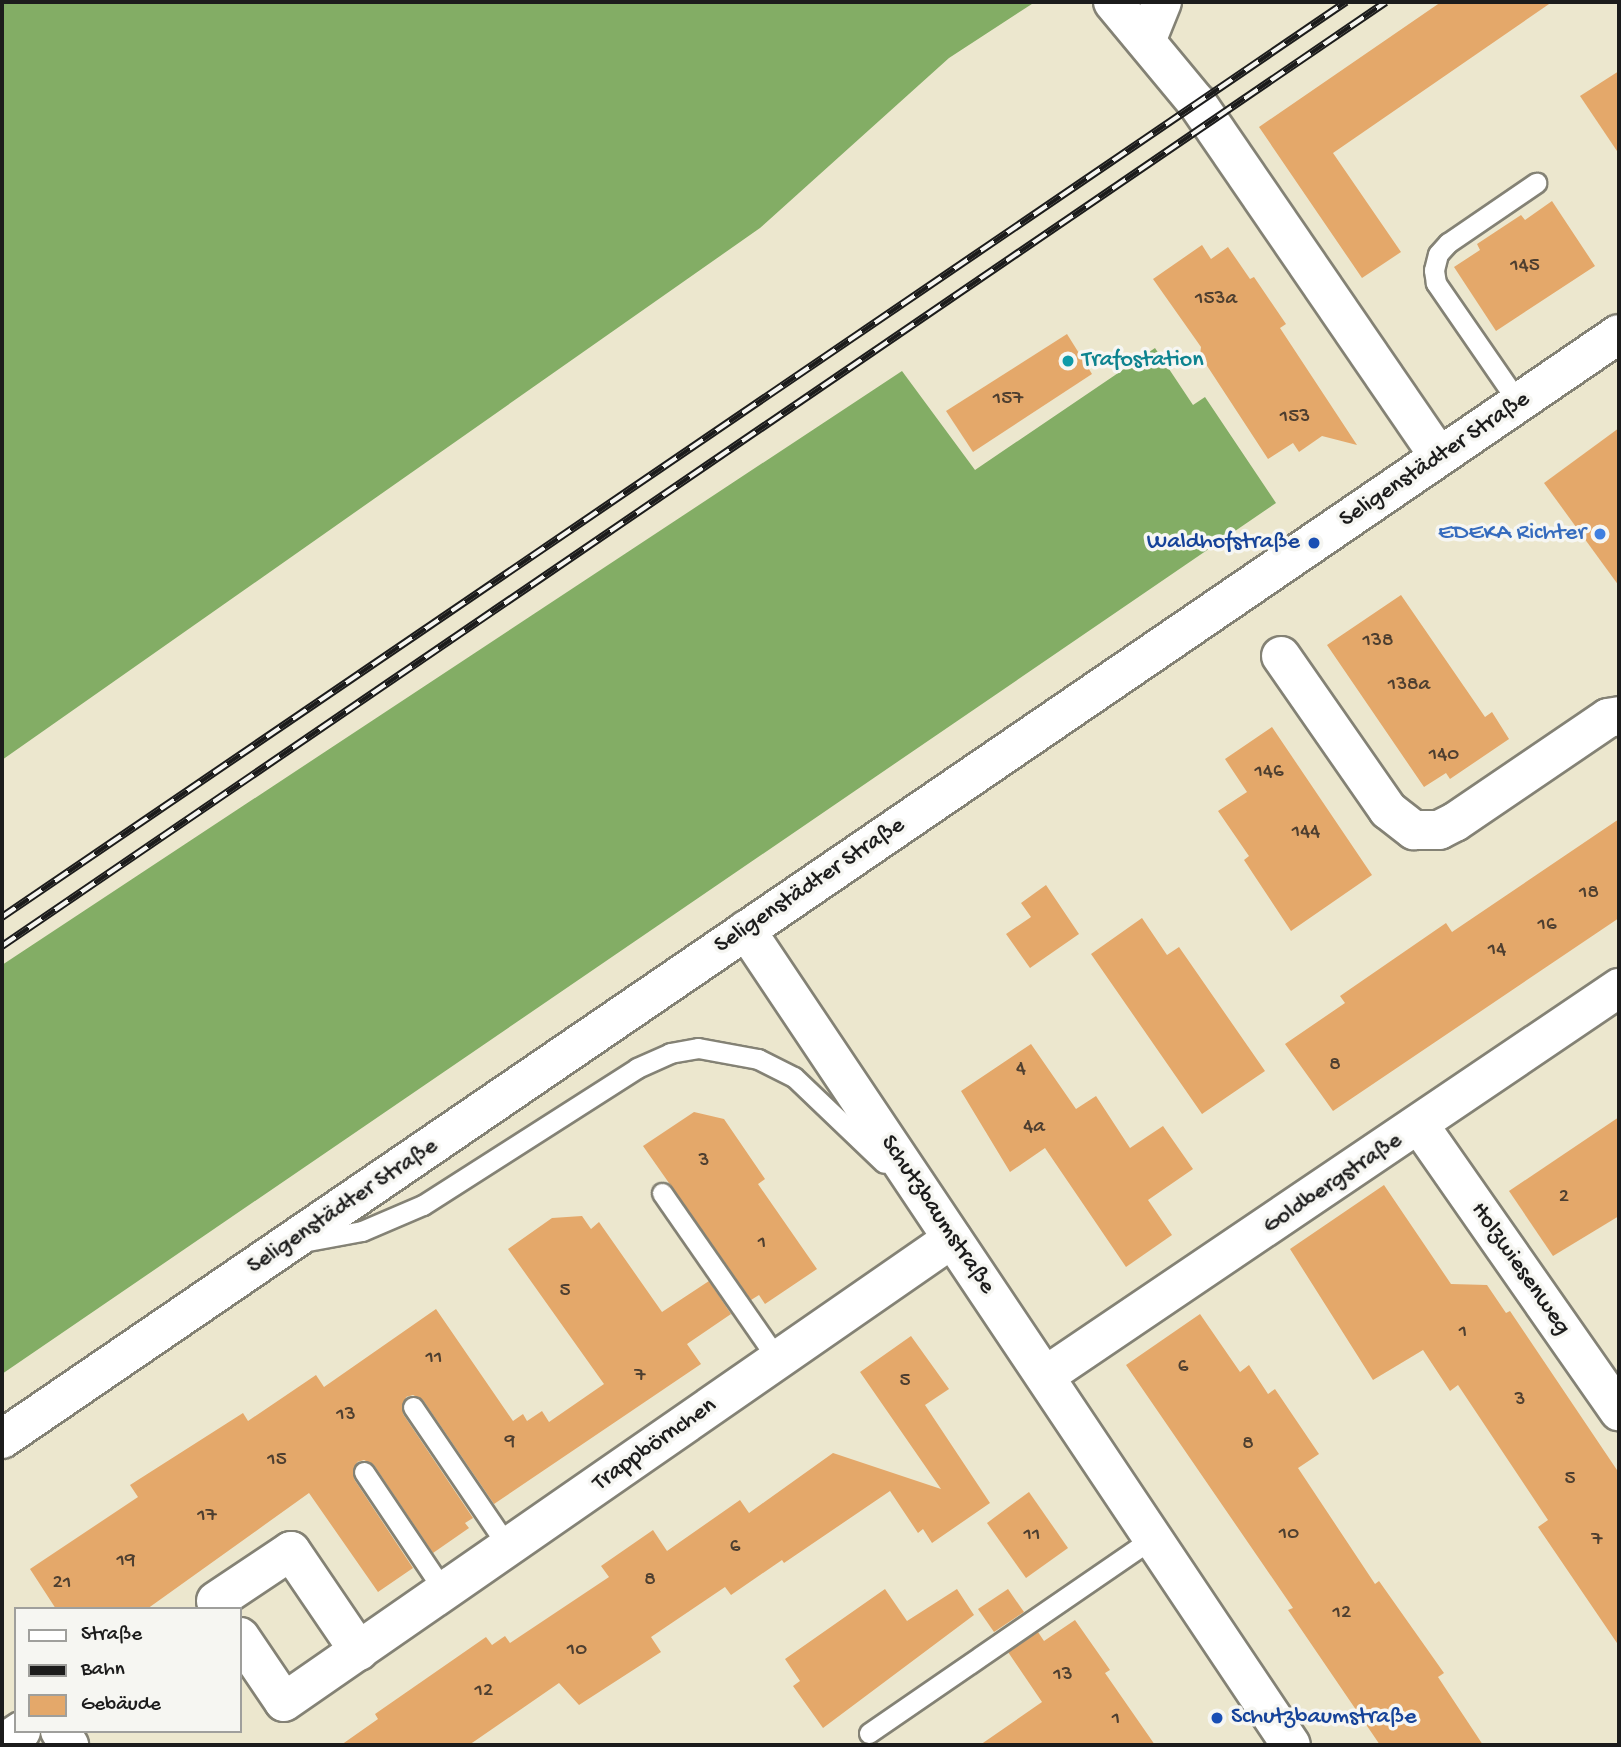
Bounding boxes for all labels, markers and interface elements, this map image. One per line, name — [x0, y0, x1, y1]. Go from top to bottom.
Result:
house number: 145 — [1510, 254, 1540, 280]
house number: 153a — [1195, 287, 1237, 313]
place label: Trafostation — [1082, 347, 1204, 375]
marker: Trafostation — [1060, 353, 1076, 369]
street label: Seligenstädter Straße — [1334, 386, 1536, 534]
house number: 157 — [993, 387, 1023, 413]
house number: 153 — [1280, 405, 1310, 431]
place label: EDEKA Richter — [1438, 520, 1586, 548]
marker: EDEKA Richter — [1592, 526, 1608, 542]
place label: Waldhofstraße — [1147, 529, 1300, 557]
marker: Waldhofstraße — [1306, 535, 1322, 551]
house number: 138 — [1363, 629, 1393, 655]
house number: 138a — [1388, 673, 1430, 699]
house number: 140 — [1429, 743, 1459, 769]
house number: 146 — [1254, 760, 1284, 786]
street label: Seligenstädter Straße — [709, 812, 911, 960]
house number: 144 — [1292, 820, 1320, 846]
house number: 18 — [1579, 881, 1599, 907]
house number: 16 — [1537, 913, 1557, 939]
house number: 14 — [1488, 938, 1506, 964]
house number: 8 — [1329, 1053, 1341, 1079]
house number: 4 — [1016, 1057, 1026, 1083]
house number: 4a — [1023, 1115, 1045, 1141]
street label: Goldbergstraße — [1258, 1127, 1408, 1241]
street label: Schutzbaumstraße — [873, 1130, 1001, 1300]
street label: Seligenstädter Straße — [242, 1133, 444, 1281]
house number: 3 — [699, 1149, 709, 1175]
house number: 2 — [1559, 1185, 1569, 1211]
street label: Holzwiesenweg — [1464, 1197, 1576, 1341]
house number: 1 — [758, 1231, 766, 1257]
house number: 5 — [559, 1279, 571, 1305]
house number: 1 — [1459, 1320, 1467, 1346]
house number: 11 — [426, 1346, 442, 1372]
house number: 6 — [1178, 1355, 1188, 1381]
house number: 7 — [635, 1364, 645, 1390]
house number: 5 — [899, 1369, 911, 1395]
house number: 3 — [1515, 1388, 1525, 1414]
street label: Trappbörnchen — [588, 1392, 722, 1498]
house number: 13 — [336, 1403, 356, 1429]
house number: 9 — [505, 1430, 515, 1456]
house number: 8 — [1242, 1432, 1254, 1458]
house number: 15 — [267, 1448, 287, 1474]
house number: 5 — [1564, 1467, 1576, 1493]
house number: 17 — [197, 1504, 217, 1530]
house number: 10 — [1279, 1522, 1299, 1548]
house number: 11 — [1024, 1523, 1040, 1549]
house number: 7 — [1592, 1528, 1602, 1554]
house number: 6 — [730, 1535, 740, 1561]
house number: 19 — [116, 1549, 136, 1575]
house number: 8 — [644, 1568, 656, 1594]
house number: 21 — [53, 1571, 71, 1597]
house number: 12 — [1333, 1601, 1351, 1627]
legend — [14, 1607, 242, 1733]
text: Straße — [81, 1623, 142, 1648]
house number: 10 — [567, 1638, 587, 1664]
text: Bahn — [81, 1658, 125, 1683]
house number: 13 — [1053, 1663, 1073, 1689]
house number: 12 — [475, 1679, 493, 1705]
text: Gebäude — [81, 1693, 161, 1718]
place label: Schutzbaumstraße — [1231, 1704, 1417, 1732]
house number: 1 — [1112, 1707, 1120, 1733]
marker: Schutzbaumstraße — [1209, 1710, 1225, 1726]

